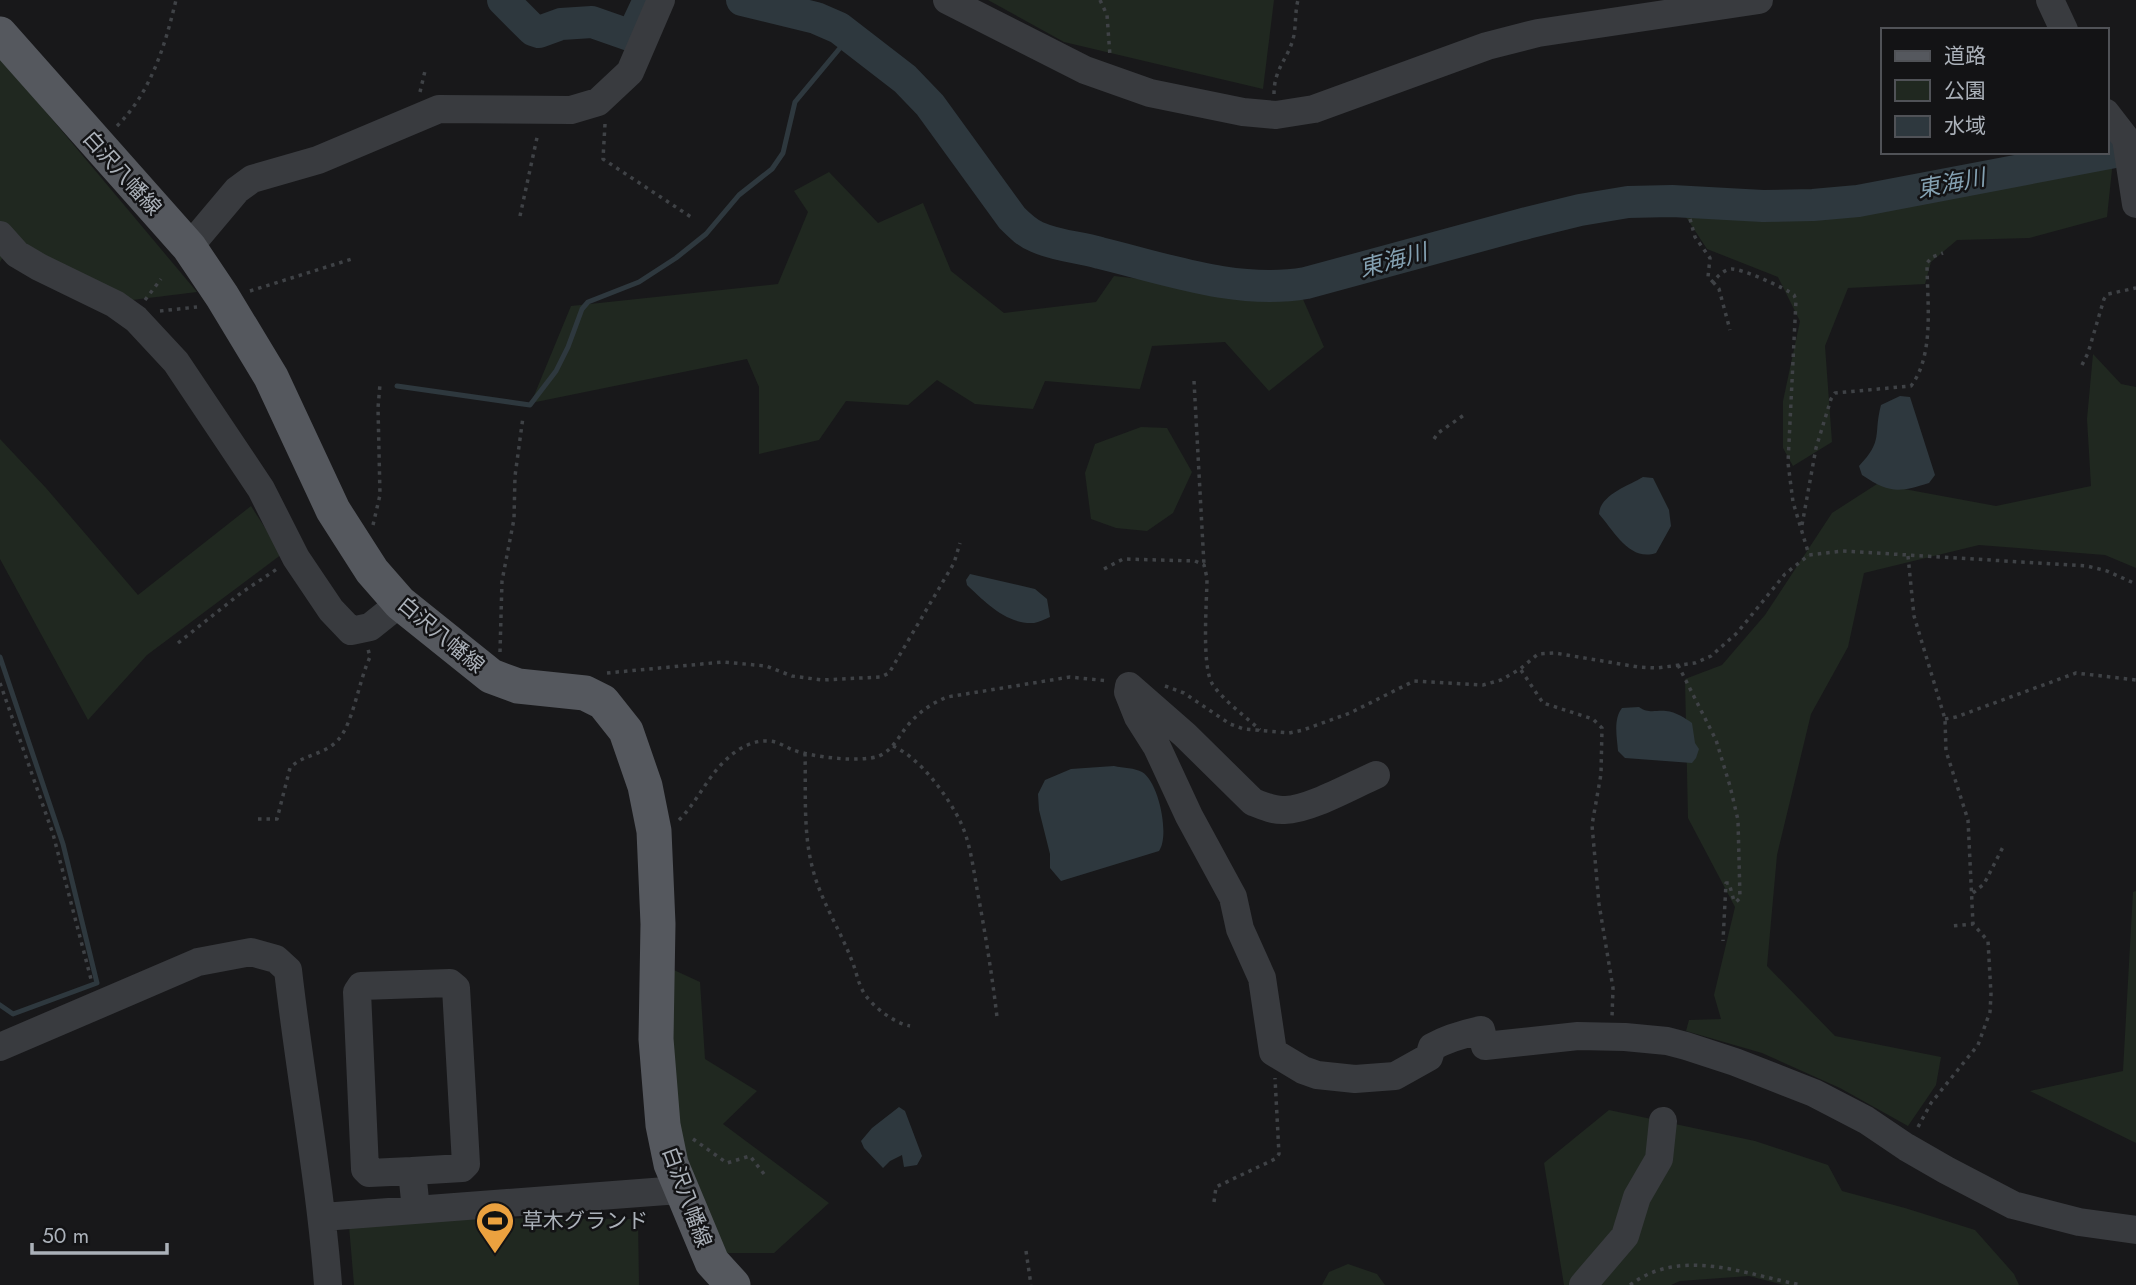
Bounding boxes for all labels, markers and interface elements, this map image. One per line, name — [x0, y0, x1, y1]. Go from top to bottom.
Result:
legend — [1881, 28, 2108, 154]
text: 道路 — [1944, 41, 1986, 71]
text: 公園 — [1944, 76, 1986, 106]
text: 水域 — [1944, 111, 1986, 141]
street label: 白沢八幡線 — [76, 124, 168, 222]
water label: 東海川 — [1914, 159, 1991, 206]
water label: 東海川 — [1355, 234, 1434, 285]
street label: 白沢八幡線 — [391, 590, 491, 680]
street label: 白沢八幡線 — [655, 1143, 719, 1251]
sports icon: 草木グランド — [474, 1200, 516, 1255]
place label: 草木グランド — [522, 1206, 648, 1236]
scale bar — [32, 1212, 166, 1256]
text: 50 m — [42, 1221, 89, 1251]

